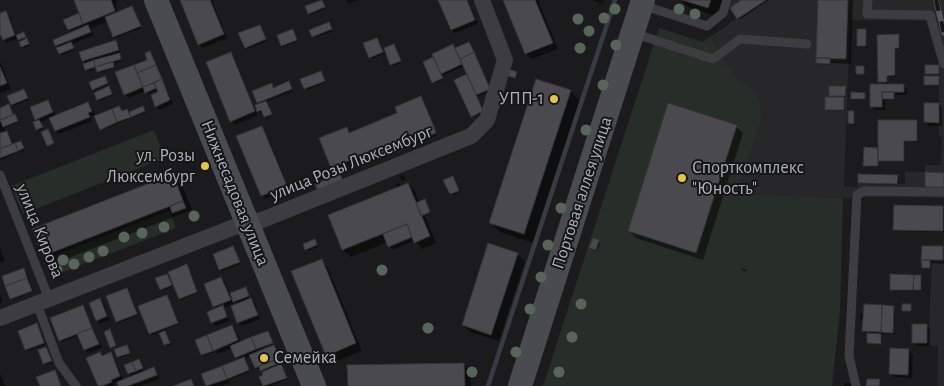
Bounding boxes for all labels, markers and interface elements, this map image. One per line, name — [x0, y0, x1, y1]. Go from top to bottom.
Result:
place label: УПП-1 — [499, 88, 544, 110]
marker: УПП-1 — [548, 93, 560, 105]
street label: Портовая аллея улица — [547, 114, 617, 272]
street label: Нижнесадовая улица — [196, 117, 274, 269]
street label: улица Розы Люксембург — [267, 121, 435, 205]
place label: ул. Розы Люксембург — [107, 145, 195, 188]
place label: Спорткомплекс "Юность" — [692, 157, 804, 200]
marker: ул. Розы Люксембург — [199, 160, 211, 172]
marker: Спорткомплекс "Юность" — [676, 172, 688, 184]
street label: улица Кирова — [11, 181, 69, 281]
place label: Семейка — [274, 347, 337, 369]
marker: Семейка — [258, 352, 270, 364]

